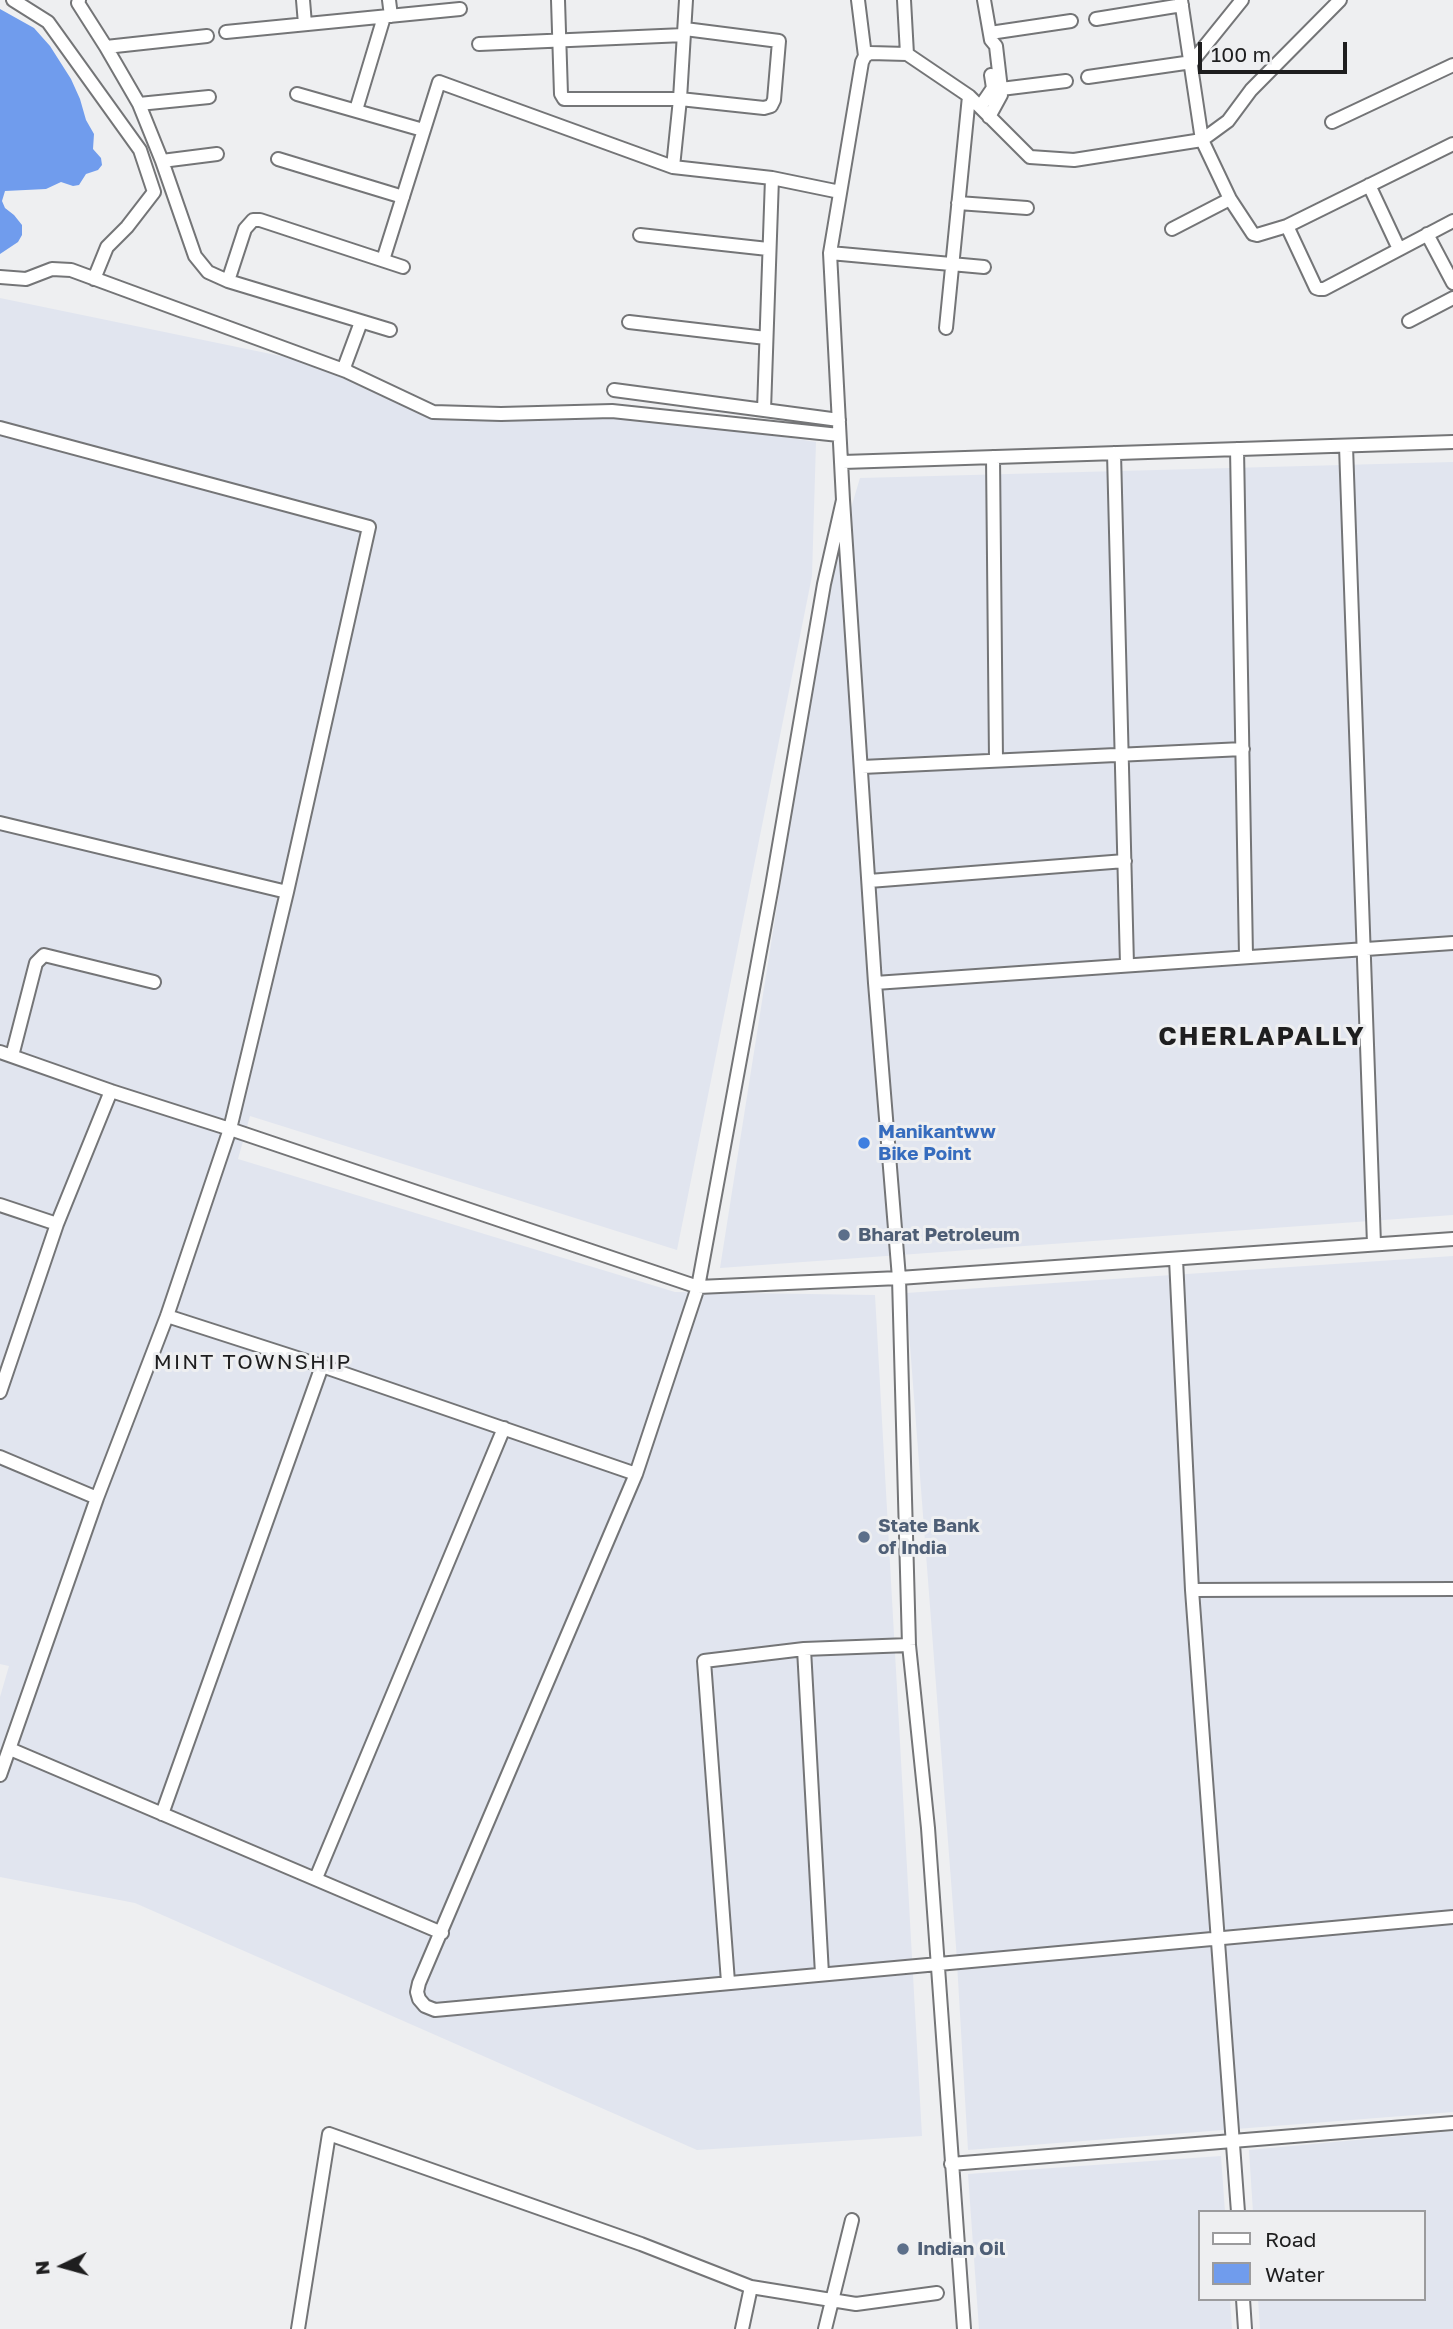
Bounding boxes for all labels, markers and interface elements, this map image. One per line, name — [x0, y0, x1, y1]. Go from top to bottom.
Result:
scale bar — [1201, 28, 1350, 72]
text: 100 m — [1211, 41, 1271, 67]
district label: CHERLAPALLY — [1160, 1021, 1364, 1053]
place label: Manikantww Bike Point — [878, 1121, 996, 1165]
marker: Manikantww Bike Point — [856, 1135, 872, 1151]
place label: Bharat Petroleum — [858, 1224, 1020, 1246]
marker: Bharat Petroleum — [836, 1227, 852, 1243]
district label: MINT TOWNSHIP — [155, 1349, 351, 1375]
place label: State Bank of India — [878, 1515, 980, 1559]
marker: State Bank of India — [856, 1529, 872, 1545]
legend — [1198, 2210, 1425, 2301]
text: Road — [1265, 2226, 1316, 2252]
north arrow — [28, 2231, 98, 2301]
place label: Indian Oil — [917, 2238, 1005, 2260]
marker: Indian Oil — [895, 2241, 911, 2257]
text: N — [29, 2260, 54, 2276]
text: Water — [1265, 2261, 1325, 2287]

